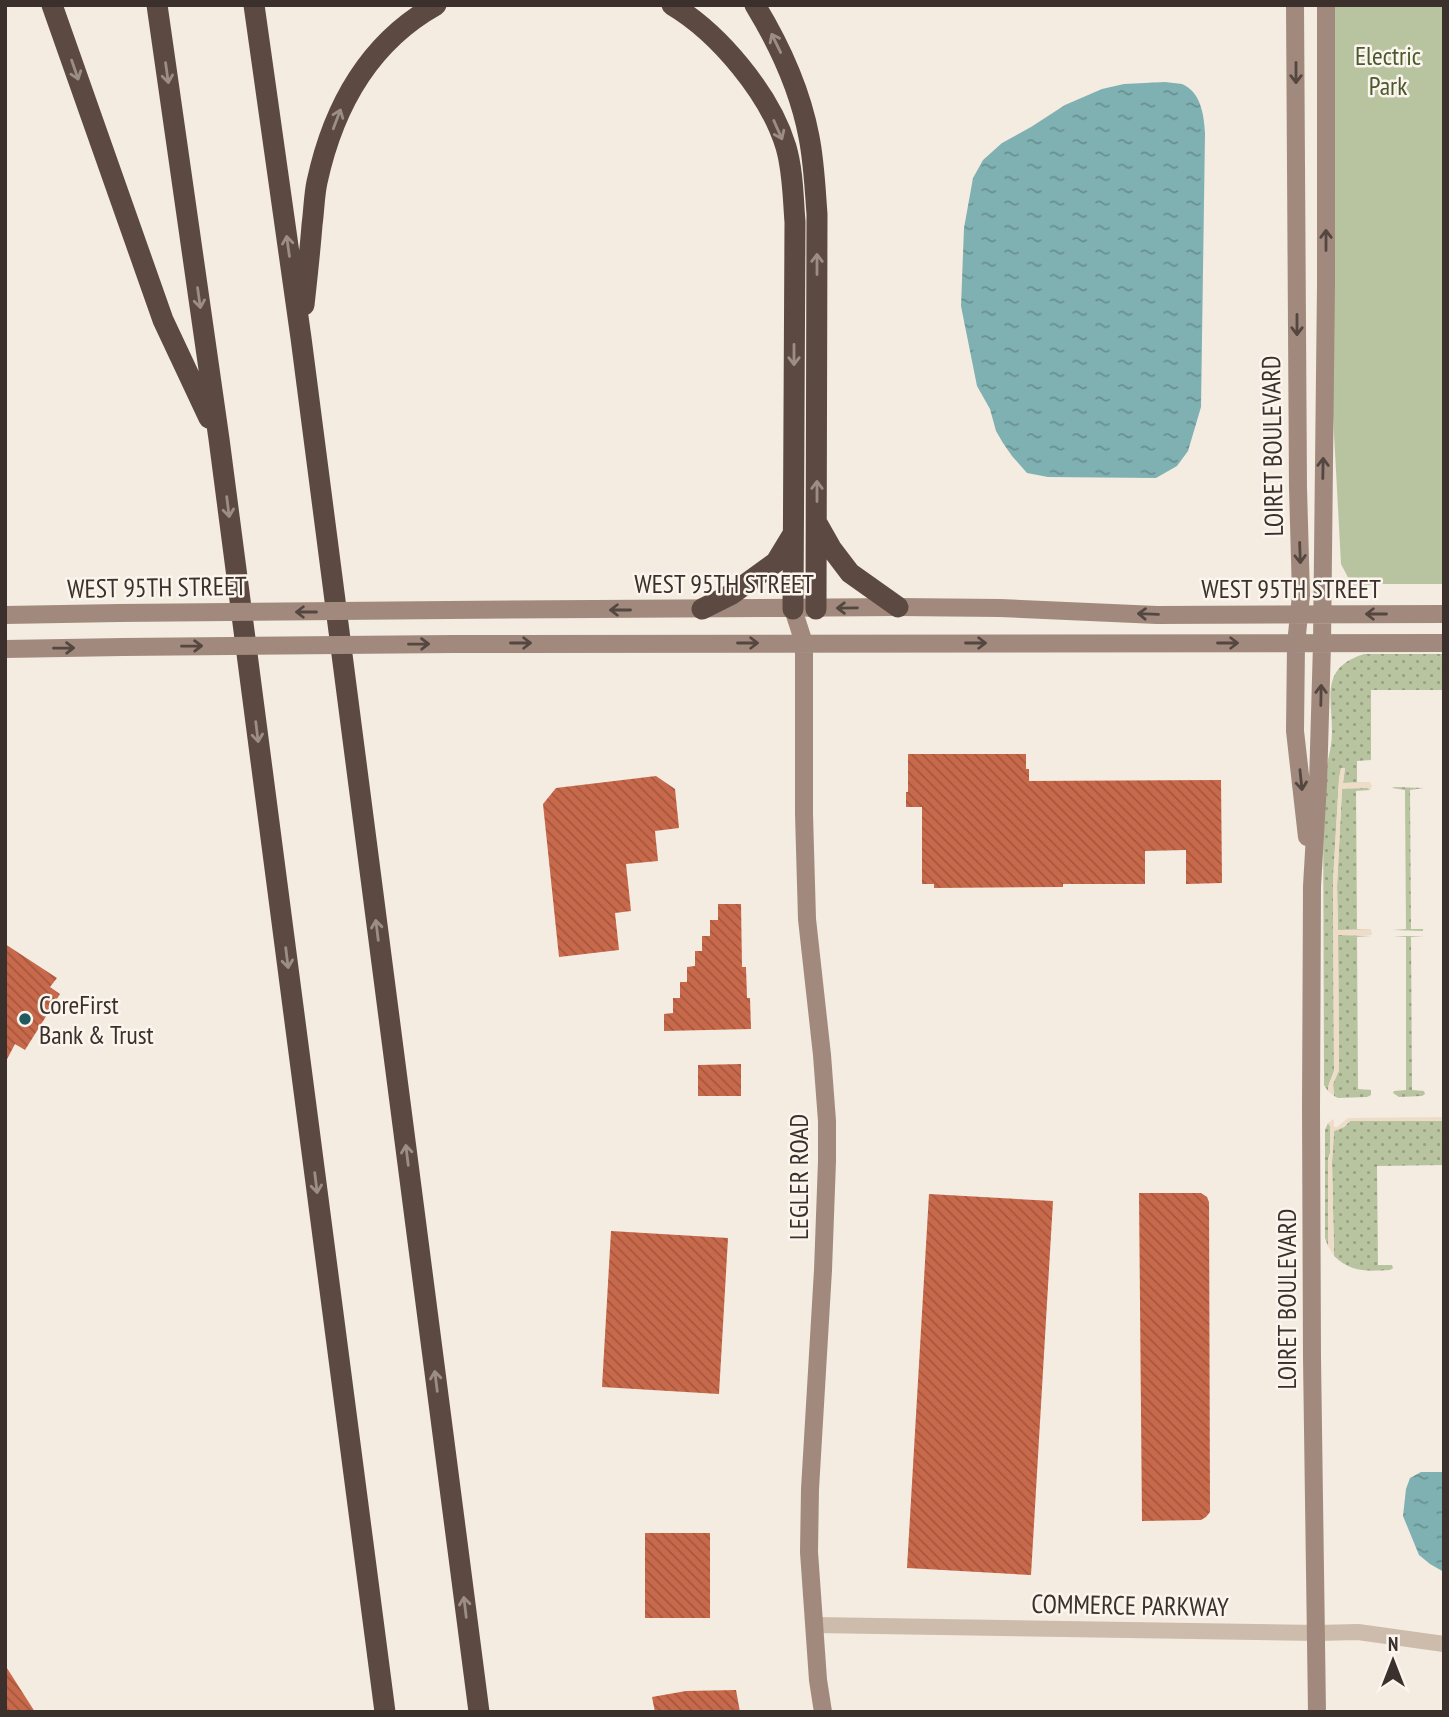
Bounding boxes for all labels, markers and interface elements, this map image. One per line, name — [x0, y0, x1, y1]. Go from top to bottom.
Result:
one-way arrow — [769, 33, 783, 54]
park label: Electric Park — [1355, 39, 1421, 102]
one-way arrow — [70, 58, 82, 80]
one-way arrow — [161, 61, 174, 84]
one-way arrow — [1289, 62, 1303, 85]
one-way arrow — [331, 109, 344, 130]
one-way arrow — [772, 118, 785, 140]
one-way arrow — [1319, 229, 1333, 252]
one-way arrow — [281, 235, 294, 258]
one-way arrow — [810, 253, 824, 276]
one-way arrow — [192, 286, 205, 309]
one-way arrow — [1290, 314, 1304, 337]
one-way arrow — [787, 343, 801, 366]
street label: LOIRET BOULEVARD — [1254, 355, 1290, 537]
one-way arrow — [1317, 456, 1330, 479]
one-way arrow — [810, 480, 824, 503]
one-way arrow — [221, 495, 234, 517]
one-way arrow — [1293, 541, 1306, 564]
street label: WEST 95TH STREET — [634, 567, 814, 600]
street label: WEST 95TH STREET — [67, 569, 247, 605]
street label: WEST 95TH STREET — [1201, 572, 1381, 605]
one-way arrow — [836, 601, 859, 615]
one-way arrow — [608, 603, 631, 617]
one-way arrow — [295, 605, 318, 618]
one-way arrow — [1364, 607, 1387, 621]
one-way arrow — [1137, 608, 1160, 621]
one-way arrow — [509, 636, 532, 650]
one-way arrow — [737, 636, 760, 650]
one-way arrow — [964, 636, 987, 650]
one-way arrow — [1216, 636, 1239, 650]
one-way arrow — [407, 637, 430, 651]
one-way arrow — [180, 639, 203, 653]
one-way arrow — [53, 641, 76, 655]
one-way arrow — [1314, 684, 1327, 707]
one-way arrow — [251, 720, 264, 743]
one-way arrow — [1294, 768, 1307, 791]
one-way arrow — [371, 919, 384, 942]
one-way arrow — [280, 946, 293, 969]
place label: CoreFirst Bank & Trust — [39, 988, 154, 1051]
marker: CoreFirst Bank & Trust — [17, 1011, 33, 1027]
street label: LEGLER ROAD — [782, 1114, 815, 1240]
one-way arrow — [400, 1144, 413, 1167]
one-way arrow — [310, 1171, 323, 1194]
street label: LOIRET BOULEVARD — [1270, 1208, 1303, 1390]
one-way arrow — [429, 1370, 442, 1393]
street label: COMMERCE PARKWAY — [1031, 1587, 1229, 1623]
one-way arrow — [458, 1596, 471, 1618]
north arrow — [1358, 1626, 1428, 1696]
text: N — [1388, 1632, 1398, 1656]

